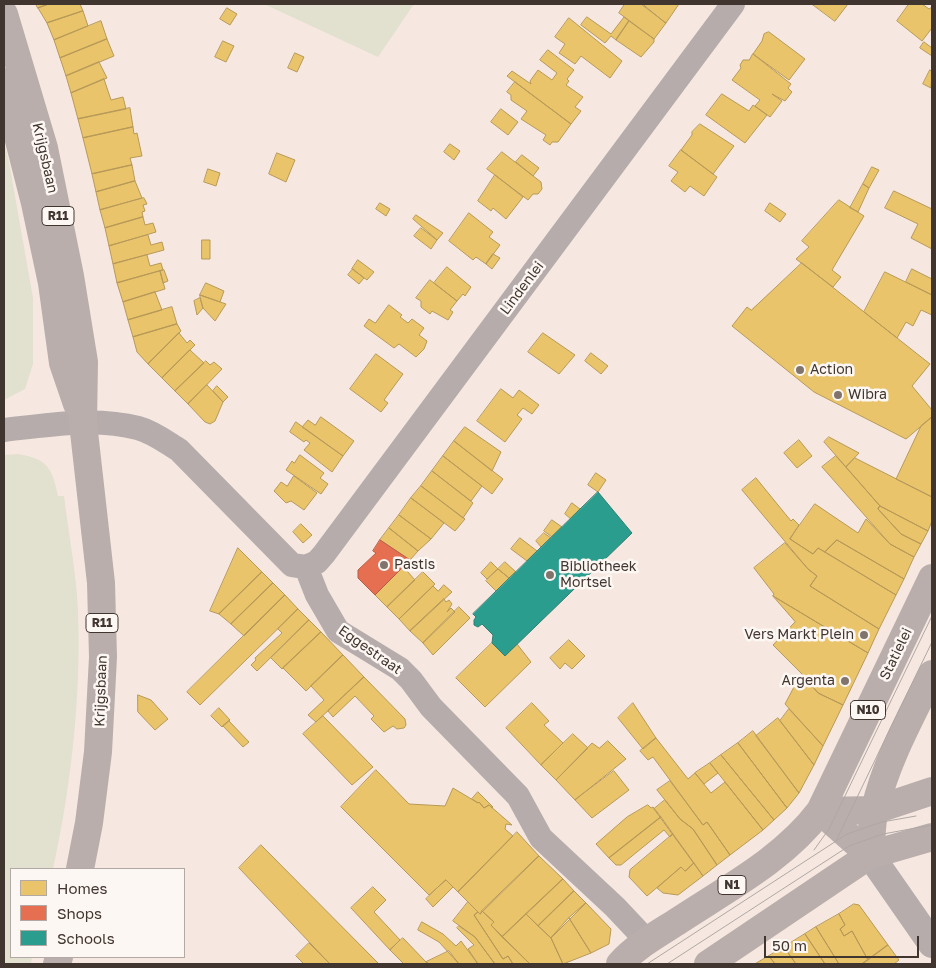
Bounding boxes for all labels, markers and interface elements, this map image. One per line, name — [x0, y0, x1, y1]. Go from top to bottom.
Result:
street label: Krijgsbaan — [29, 121, 61, 195]
road number: R11 — [42, 207, 74, 226]
street label: Lindenlei — [497, 258, 547, 318]
place label: Action — [810, 362, 853, 378]
marker: Action — [794, 364, 806, 376]
place label: Wibra — [848, 387, 887, 403]
marker: Wibra — [832, 389, 844, 401]
place label: Pastis — [394, 557, 435, 573]
marker: Pastis — [378, 559, 390, 571]
place label: Bibliotheek Mortsel — [560, 559, 637, 592]
marker: Bibliotheek Mortsel — [544, 569, 556, 581]
road number: R11 — [86, 614, 118, 632]
street label: Eggestraat — [335, 622, 405, 678]
street label: Statielei — [876, 625, 916, 683]
place label: Vers Markt Plein — [744, 627, 854, 643]
marker: Vers Markt Plein — [858, 629, 870, 641]
street label: Krijgsbaan — [91, 655, 111, 727]
place label: Argenta — [782, 673, 835, 689]
marker: Argenta — [839, 675, 851, 687]
road number: N10 — [850, 700, 886, 720]
legend — [10, 868, 185, 958]
road number: N1 — [718, 876, 746, 894]
text: Homes — [57, 879, 107, 897]
text: Shops — [57, 904, 102, 922]
scale bar — [766, 926, 921, 958]
text: Schools — [57, 929, 115, 947]
text: 50 m — [772, 936, 807, 954]

